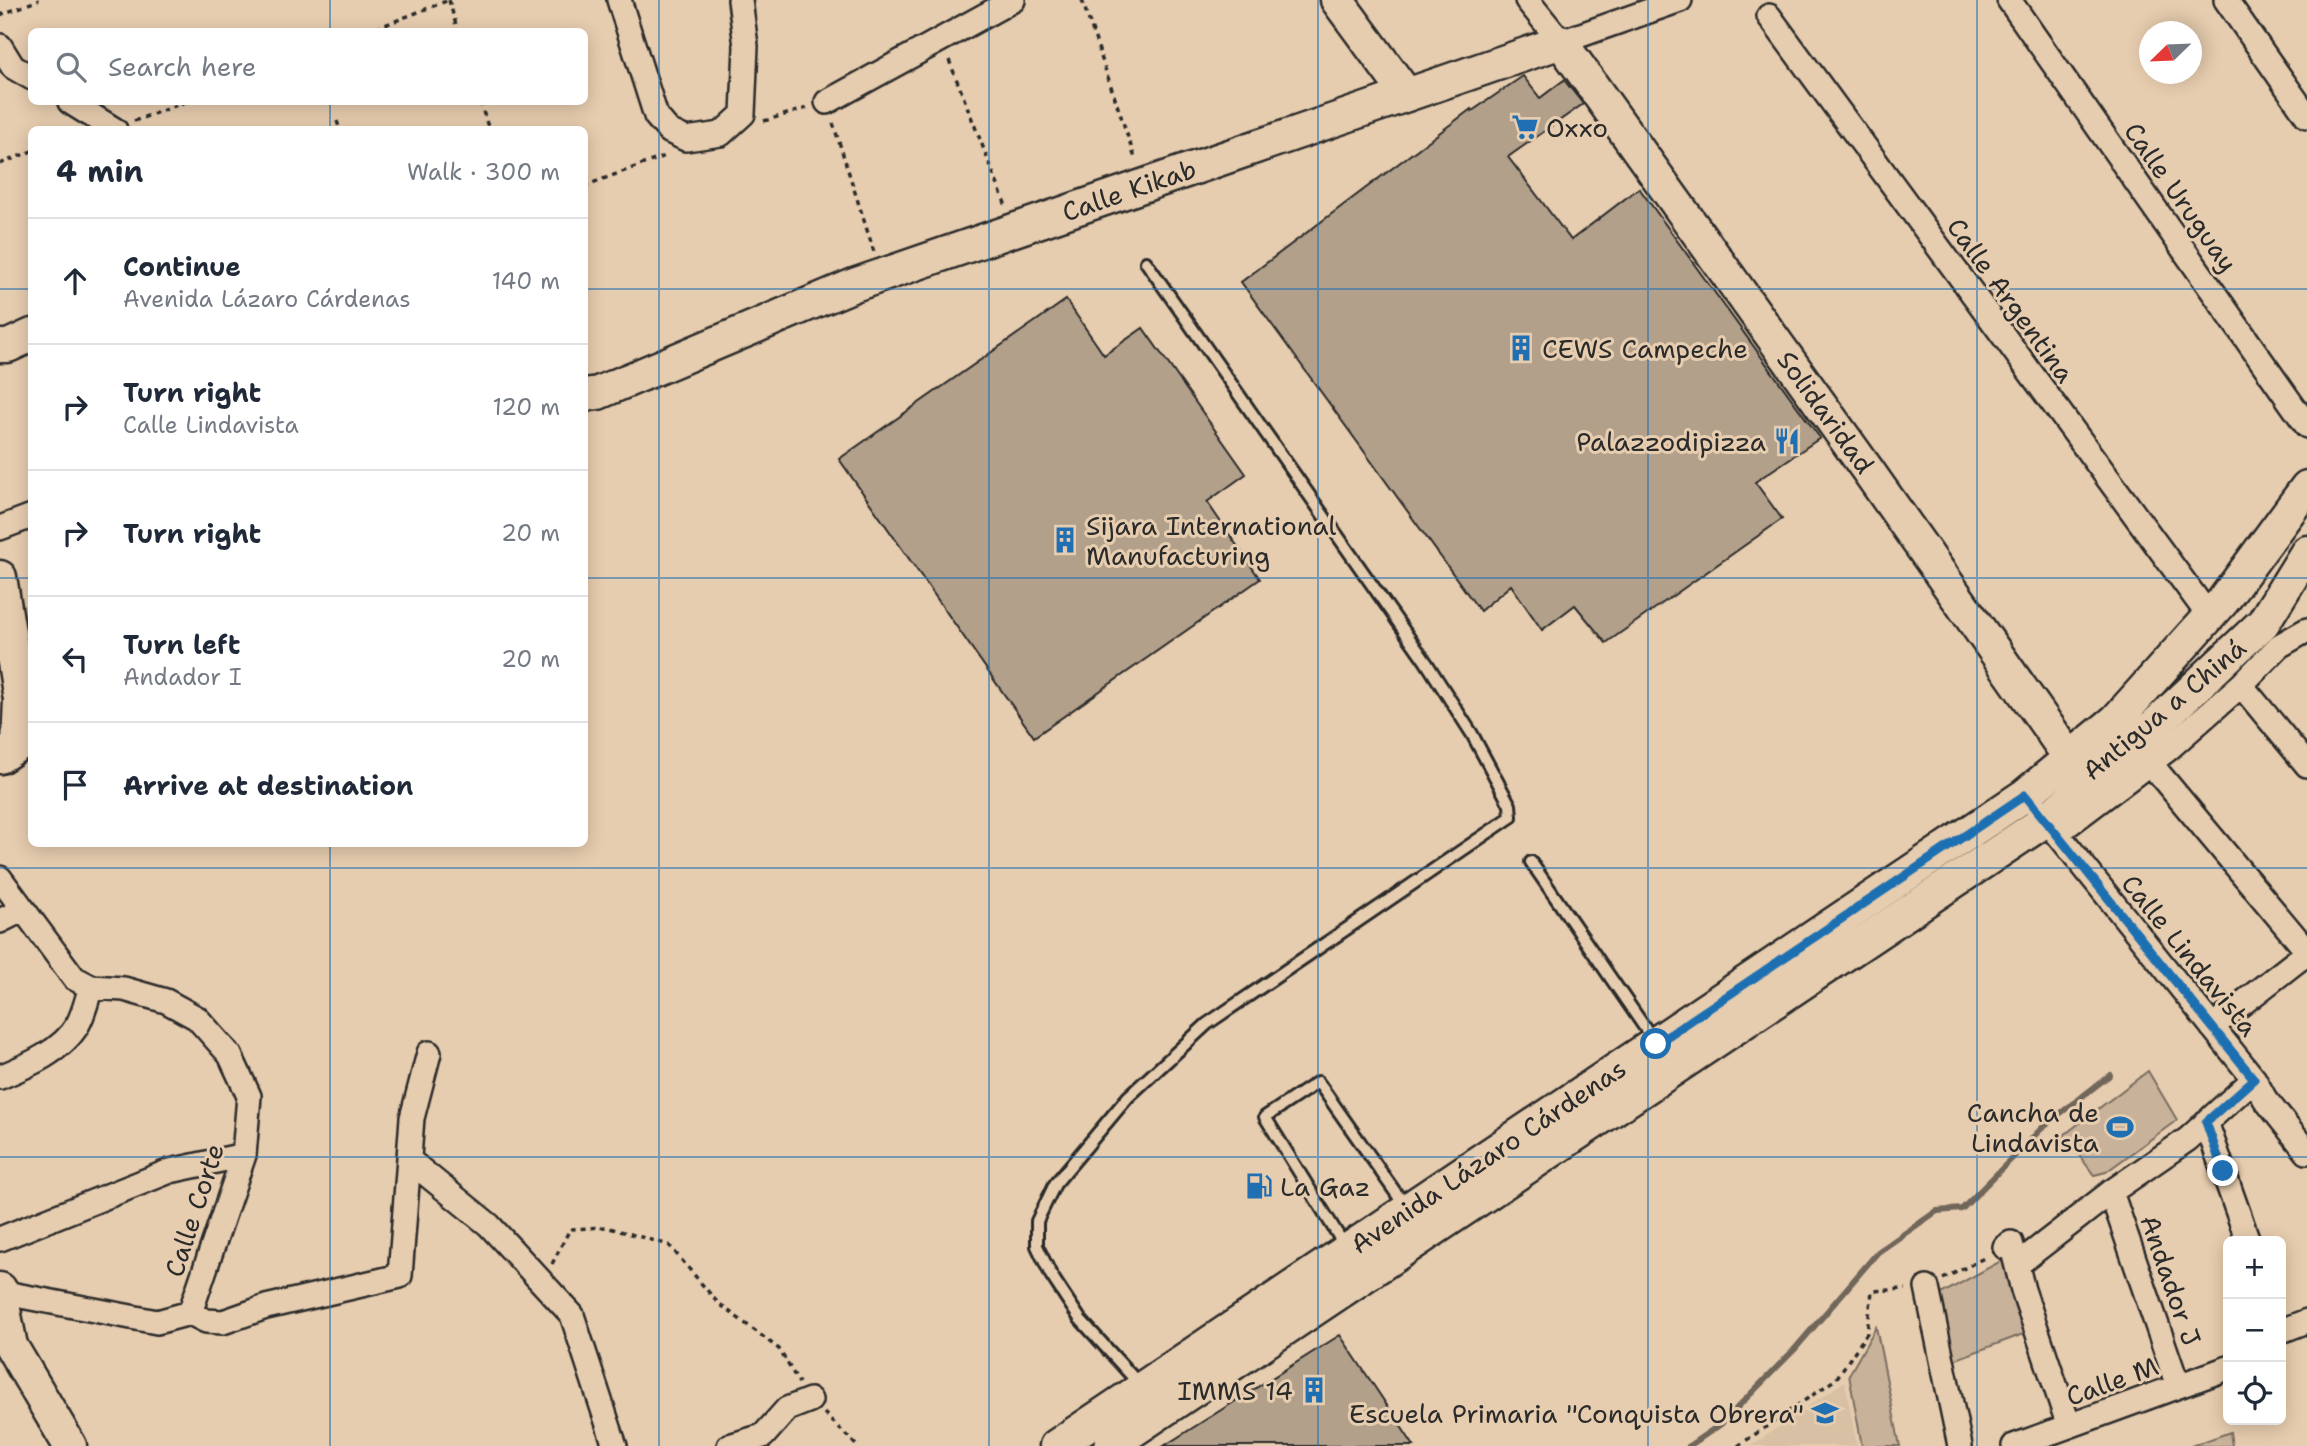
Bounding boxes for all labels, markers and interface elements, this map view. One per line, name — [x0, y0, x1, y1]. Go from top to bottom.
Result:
north arrow — [2139, 21, 2202, 84]
search box — [28, 28, 588, 105]
icon: search — [52, 48, 90, 86]
text: Search here — [108, 49, 257, 84]
place label: Oxxo — [1546, 110, 1608, 145]
supermarket icon: Oxxo — [1510, 112, 1540, 142]
street label: Calle Uruguay — [2116, 115, 2246, 279]
text: 4 min — [56, 151, 143, 192]
street label: Calle Kikab — [1057, 151, 1201, 229]
text: Walk · 300 m — [407, 157, 560, 187]
street label: Calle Argentina — [1939, 210, 2083, 390]
text: Continue — [123, 249, 241, 284]
icon: ahead — [56, 262, 94, 300]
text: 140 m — [492, 266, 560, 296]
text: Avenida Lázaro Cárdenas — [123, 284, 411, 314]
place label: CEWS Campeche — [1542, 331, 1748, 366]
building icon: CEWS Campeche — [1506, 333, 1536, 363]
street label: Solidaridad — [1769, 343, 1883, 481]
text: Turn right — [123, 375, 261, 410]
icon: right — [56, 388, 94, 426]
text: 120 m — [492, 392, 560, 422]
text: Calle Lindavista — [123, 410, 299, 440]
place label: Palazzodipizza — [1576, 424, 1766, 459]
restaurant icon: Palazzodipizza — [1772, 426, 1802, 456]
place label: Sijara International Manufacturing — [1086, 508, 1337, 573]
icon: right — [56, 514, 94, 552]
text: Turn right — [123, 516, 261, 551]
text: 20 m — [501, 518, 560, 548]
building icon: Sijara International Manufacturing — [1050, 525, 1080, 555]
text: Turn left — [123, 627, 240, 662]
street label: Antigua a Chiná — [2075, 630, 2253, 788]
icon: left — [56, 640, 94, 678]
text: 20 m — [501, 644, 560, 674]
text: Andador I — [123, 662, 242, 692]
icon: arrive — [56, 766, 94, 804]
text: Arrive at destination — [123, 768, 413, 803]
street label: Calle Lindavista — [2114, 867, 2266, 1043]
route start — [1640, 1028, 1671, 1059]
street label: Avenida Lázaro Cárdenas — [1343, 1051, 1633, 1261]
place label: Cancha de Lindavista — [1967, 1095, 2099, 1160]
sports icon: Cancha de Lindavista — [2105, 1112, 2135, 1142]
street label: Calle Corte — [156, 1139, 232, 1281]
route end — [2207, 1155, 2238, 1186]
place label: La Gaz — [1280, 1169, 1370, 1204]
fuel station icon: La Gaz — [1244, 1171, 1274, 1201]
street label: Andador J — [2132, 1210, 2210, 1350]
map controls — [2223, 1236, 2286, 1425]
button: + — [2223, 1236, 2286, 1299]
button: − — [2223, 1299, 2286, 1362]
street label: Calle M — [2061, 1348, 2163, 1414]
button: locate — [2223, 1362, 2286, 1425]
place label: IMMS 14 — [1177, 1373, 1293, 1408]
building icon: IMMS 14 — [1299, 1375, 1329, 1405]
place label: Escuela Primaria "Conquista Obrera" — [1349, 1396, 1804, 1431]
school or university icon: Escuela Primaria "Conquista Obrera" — [1810, 1398, 1840, 1428]

